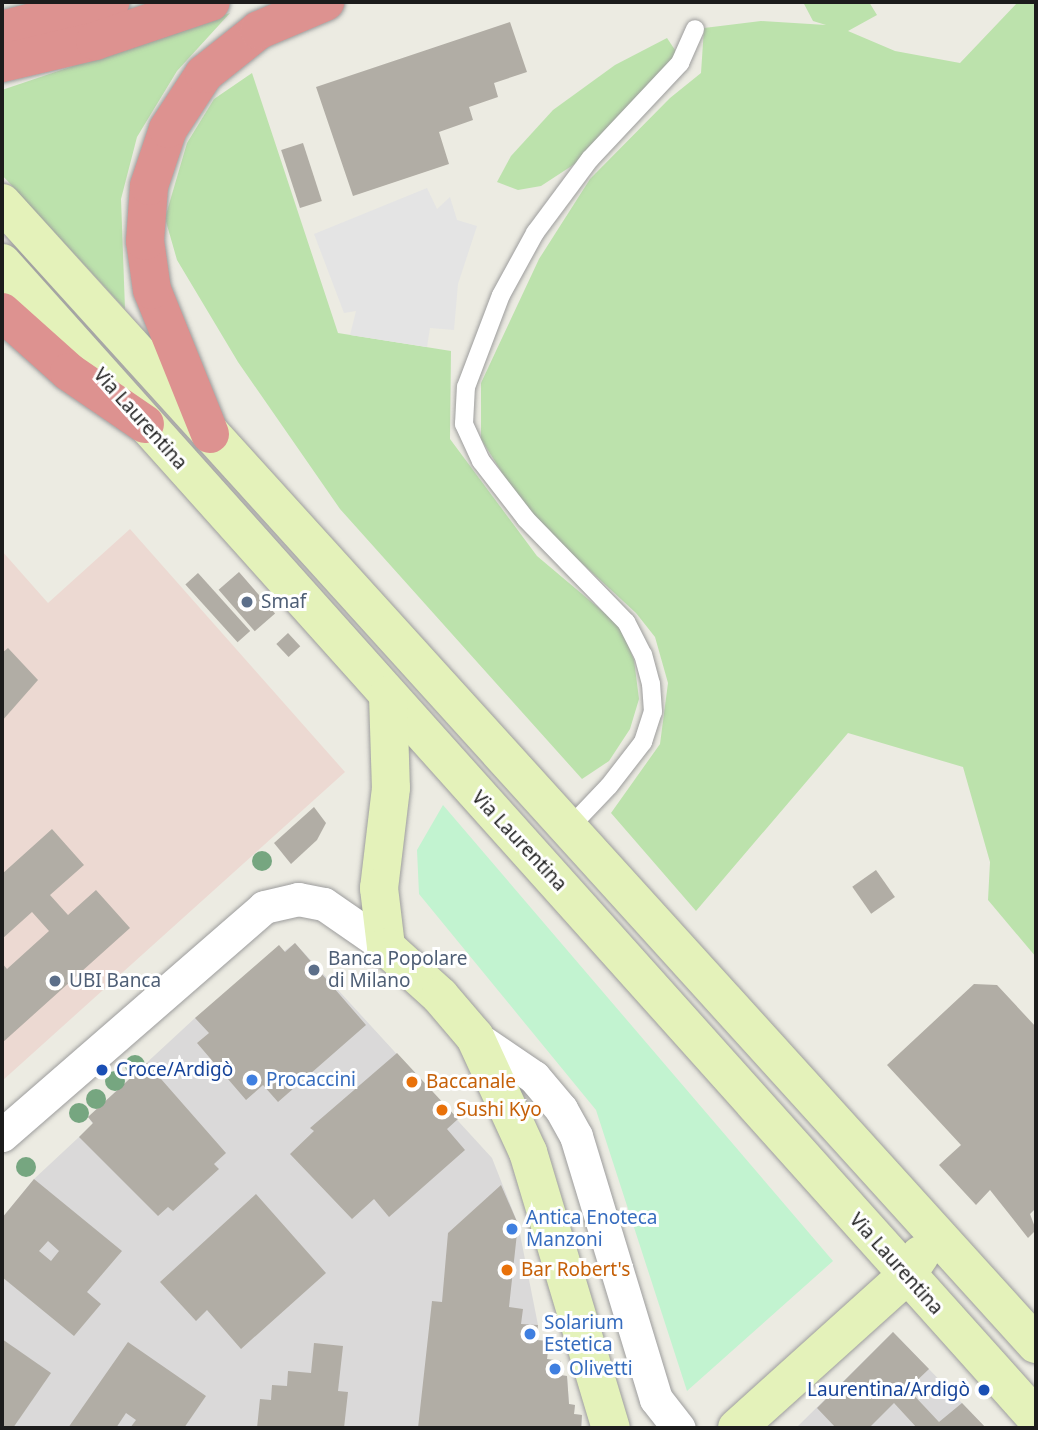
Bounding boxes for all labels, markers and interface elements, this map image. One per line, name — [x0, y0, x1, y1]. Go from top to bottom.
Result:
street label: Via Laurentina — [89, 364, 191, 474]
place label: Smaf — [261, 591, 306, 613]
marker: Smaf — [239, 594, 255, 610]
street label: Via Laurentina — [467, 786, 571, 896]
place label: Banca Popolare di Milano — [328, 948, 467, 992]
marker: Banca Popolare di Milano — [306, 962, 322, 978]
place label: UBI Banca — [69, 970, 161, 992]
marker: UBI Banca — [47, 973, 63, 989]
place label: Croce/Ardigò — [116, 1059, 233, 1081]
marker: Croce/Ardigò — [94, 1062, 110, 1078]
place label: Procaccini — [266, 1069, 356, 1091]
place label: Baccanale — [426, 1071, 516, 1093]
marker: Procaccini — [244, 1072, 260, 1088]
marker: Baccanale — [404, 1074, 420, 1090]
place label: Sushi Kyo — [456, 1099, 542, 1121]
marker: Sushi Kyo — [434, 1102, 450, 1118]
place label: Antica Enoteca Manzoni — [526, 1207, 658, 1251]
street label: Via Laurentina — [845, 1209, 947, 1319]
marker: Antica Enoteca Manzoni — [504, 1221, 520, 1237]
place label: Bar Robert's — [521, 1259, 630, 1281]
marker: Bar Robert's — [499, 1262, 515, 1278]
place label: Solarium Estetica — [544, 1312, 624, 1356]
marker: Solarium Estetica — [522, 1326, 538, 1342]
place label: Olivetti — [569, 1358, 633, 1380]
marker: Olivetti — [547, 1361, 563, 1377]
place label: Laurentina/Ardigò — [807, 1379, 970, 1401]
marker: Laurentina/Ardigò — [976, 1382, 992, 1398]

